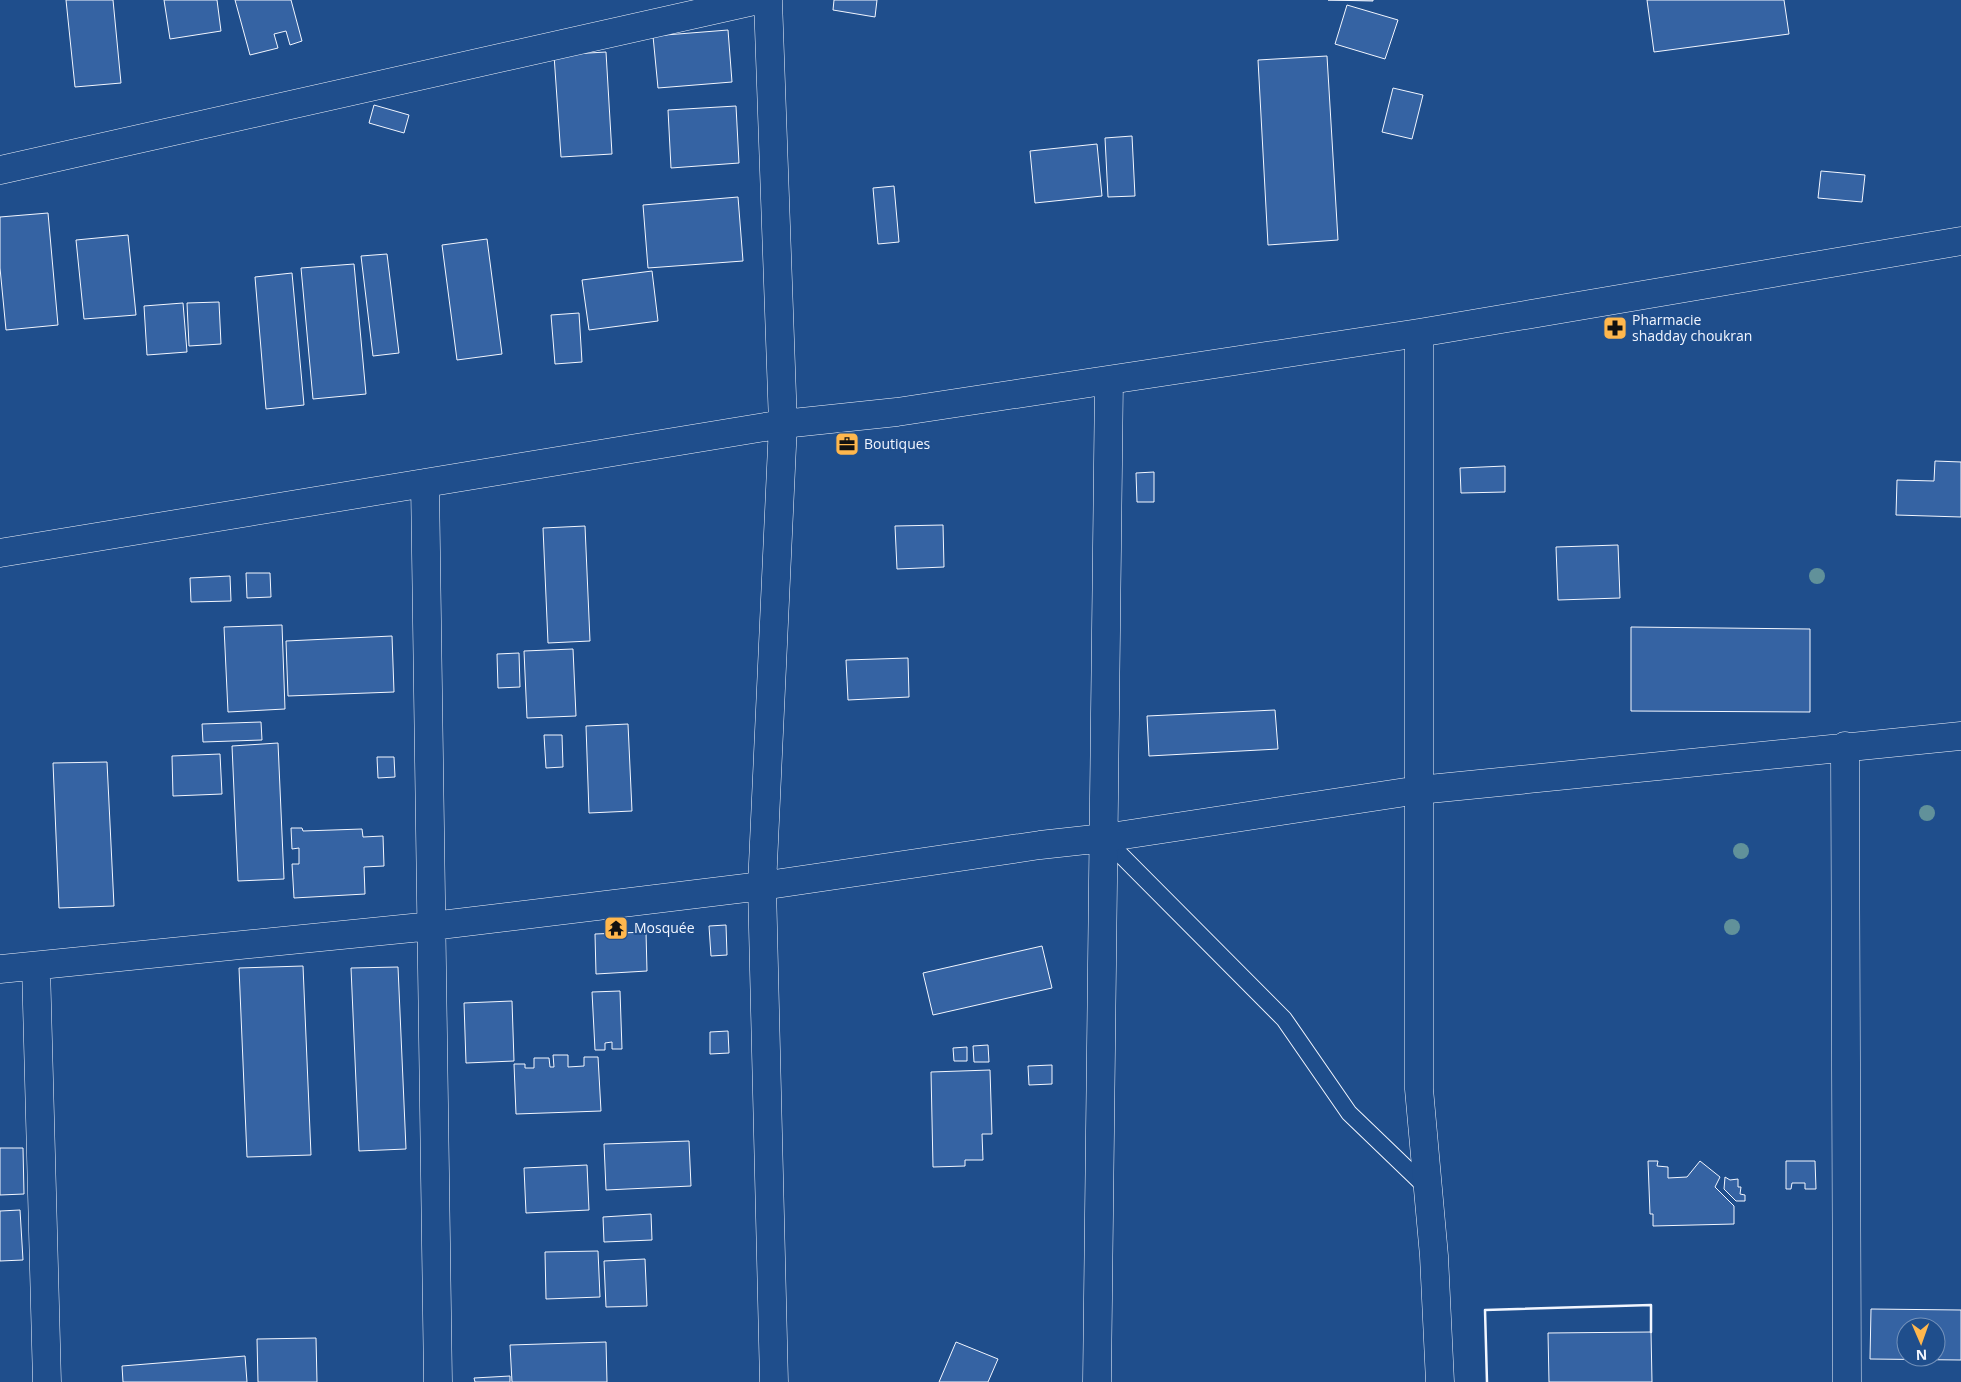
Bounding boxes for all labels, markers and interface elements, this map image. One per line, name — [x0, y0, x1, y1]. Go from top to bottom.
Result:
place label: Pharmacie shadday choukran — [1632, 310, 1752, 345]
pharmacy icon: Pharmacie shadday choukran — [1602, 315, 1628, 341]
office icon: Boutiques — [834, 431, 860, 457]
place label: Boutiques — [864, 434, 931, 453]
temple icon: Mosquée — [603, 915, 629, 941]
place label: Mosquée — [634, 918, 695, 937]
north arrow — [1896, 1317, 1946, 1367]
text: N — [1915, 1346, 1927, 1365]

